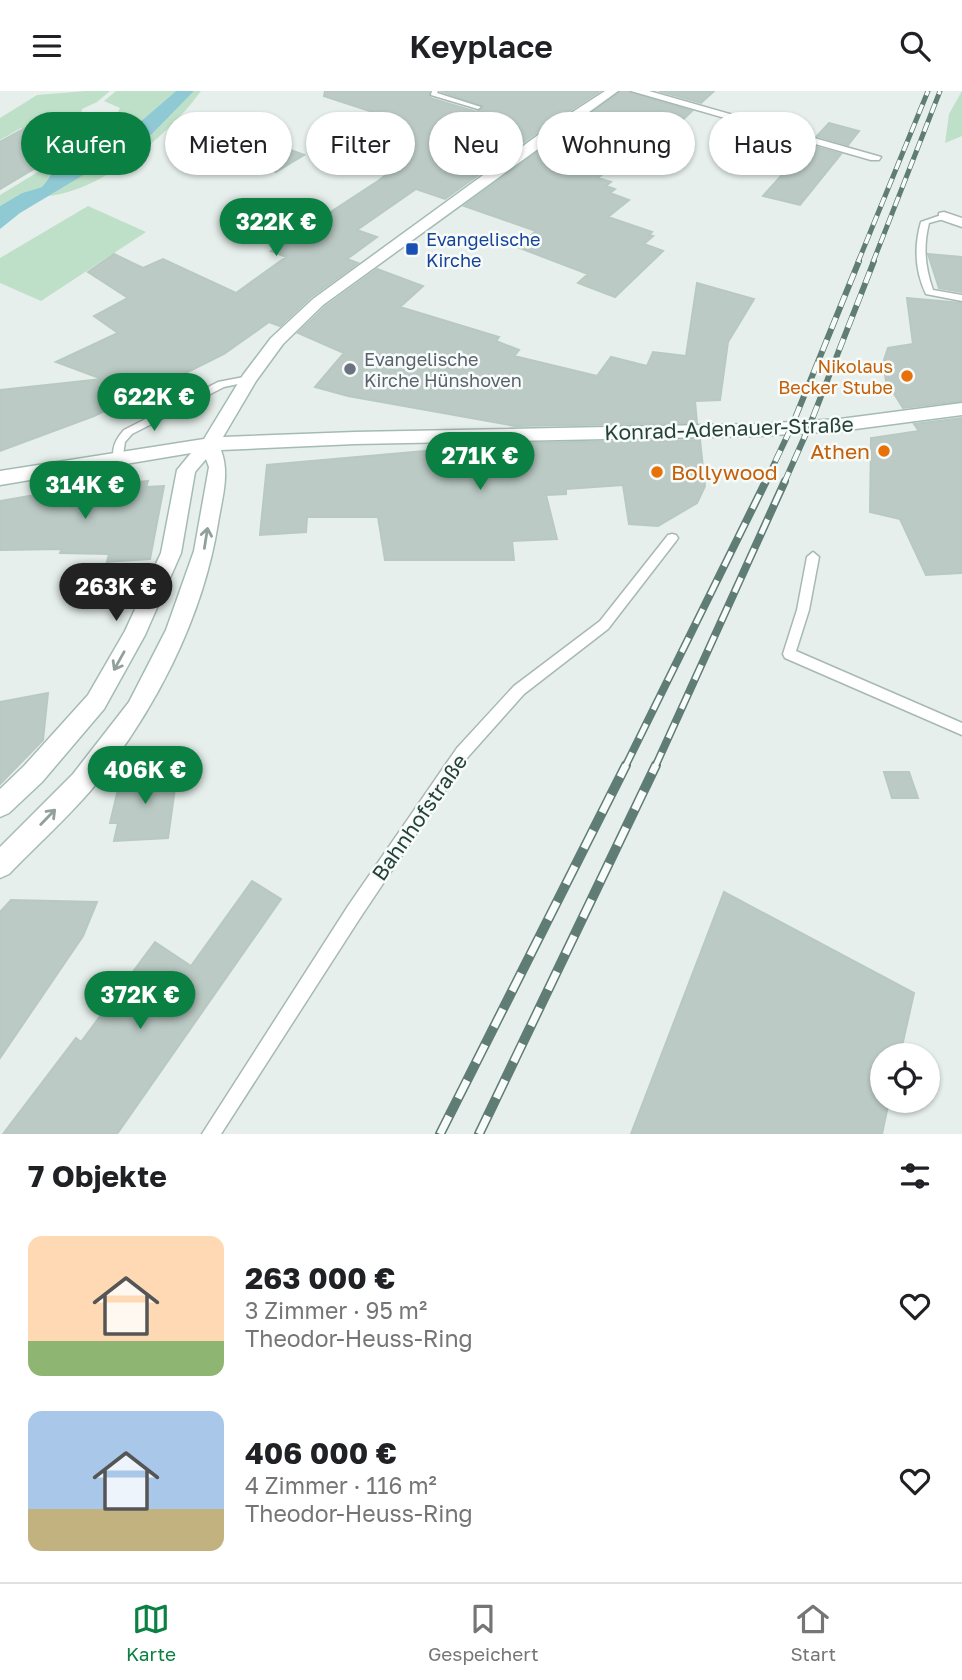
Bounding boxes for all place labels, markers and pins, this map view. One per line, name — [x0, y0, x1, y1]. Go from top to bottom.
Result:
pin: 322K € — [219, 199, 333, 258]
place label: Evangelische Kirche — [426, 228, 541, 271]
marker: Evangelische Kirche — [404, 241, 420, 257]
place label: Evangelische Kirche Hünshoven — [364, 348, 522, 391]
place label: Nikolaus Becker Stube — [778, 355, 893, 398]
marker: Evangelische Kirche Hünshoven — [342, 361, 358, 377]
marker: Nikolaus Becker Stube — [899, 368, 915, 384]
pin: 622K € — [97, 373, 211, 433]
pin: 271K € — [423, 433, 537, 492]
place label: Athen — [810, 438, 870, 464]
marker: Athen — [876, 443, 892, 459]
place label: Bollywood — [671, 459, 778, 485]
pin: 314K € — [28, 461, 142, 521]
marker: Bollywood — [649, 464, 665, 480]
pin: 263K € — [59, 563, 173, 623]
pin: 406K € — [88, 747, 202, 806]
pin: 372K € — [83, 971, 197, 1031]

